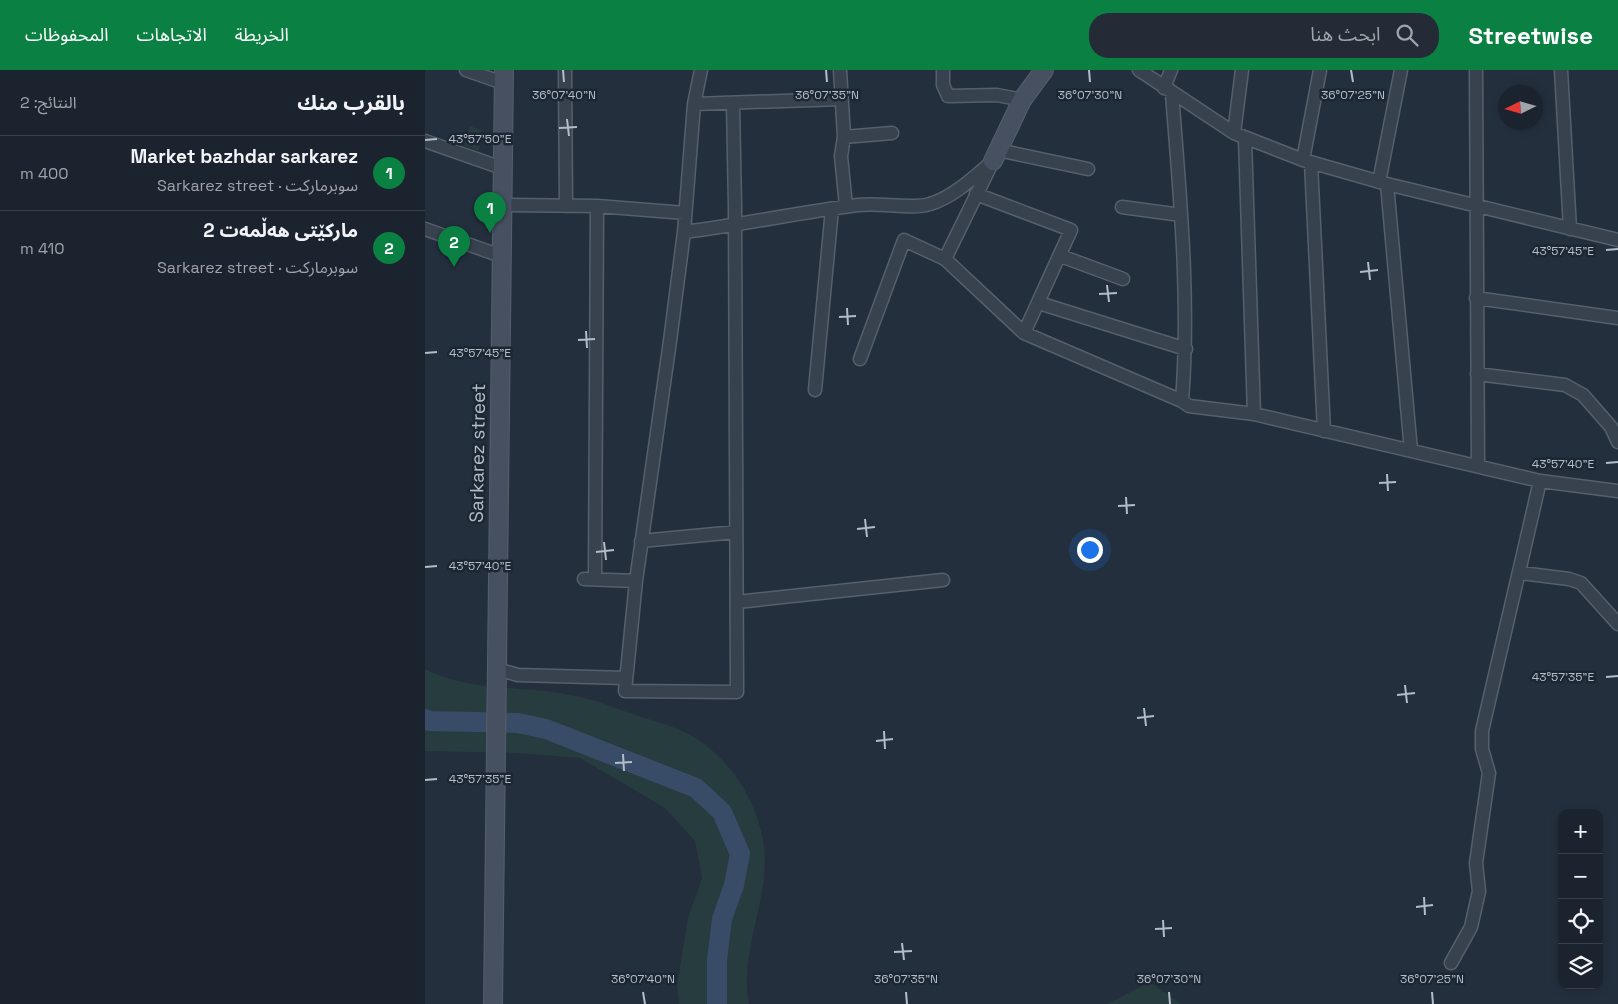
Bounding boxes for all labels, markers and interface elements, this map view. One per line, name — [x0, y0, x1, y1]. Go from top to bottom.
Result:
search box — [1089, 13, 1439, 58]
text: Streetwise — [1469, 20, 1593, 51]
icon: search — [1393, 21, 1421, 49]
text: ابحث هنا — [1310, 22, 1381, 47]
text: المحفوظات — [25, 23, 109, 46]
text: الاتجاهات — [137, 23, 207, 46]
text: الخريطة — [235, 23, 289, 46]
north arrow — [1498, 85, 1543, 130]
text: 36°07'40"N — [532, 87, 596, 103]
text: 36°07'35"N — [795, 87, 859, 103]
text: 36°07'30"N — [1058, 87, 1122, 103]
text: 36°07'25"N — [1321, 87, 1385, 103]
text: بالقرب منك — [297, 89, 405, 116]
text: النتائج: 2 — [20, 92, 77, 113]
text: 43°57'50"E — [449, 131, 512, 147]
text: Market bazhdar sarkarez — [131, 144, 358, 169]
text: 400 m — [20, 163, 68, 184]
text: 1 — [385, 163, 393, 184]
text: سوبرماركت · Sarkarez street — [157, 175, 358, 196]
pin: 1 — [474, 192, 506, 233]
text: مارکێتی هەڵمەت 2 — [203, 218, 358, 243]
pin: 2 — [438, 226, 470, 267]
text: 410 m — [20, 238, 64, 259]
text: 2 — [384, 238, 394, 259]
text: 43°57'45"E — [1532, 243, 1594, 259]
text: سوبرماركت · Sarkarez street — [157, 257, 358, 278]
text: 43°57'45"E — [449, 345, 511, 361]
street label: Sarkarez street — [464, 383, 491, 523]
text: 43°57'40"E — [1532, 456, 1595, 472]
your location — [1077, 537, 1103, 563]
text: 43°57'40"E — [449, 558, 512, 574]
text: 43°57'35"E — [1532, 669, 1594, 685]
text: 43°57'35"E — [449, 771, 511, 787]
map controls — [1558, 809, 1603, 989]
button: + — [1558, 809, 1603, 854]
button: − — [1558, 854, 1603, 899]
button: locate — [1558, 899, 1603, 944]
button: layers — [1558, 944, 1603, 989]
text: 36°07'40"N — [611, 971, 675, 987]
text: 36°07'35"N — [874, 971, 938, 987]
text: 36°07'30"N — [1137, 971, 1201, 987]
text: 36°07'25"N — [1400, 971, 1464, 987]

